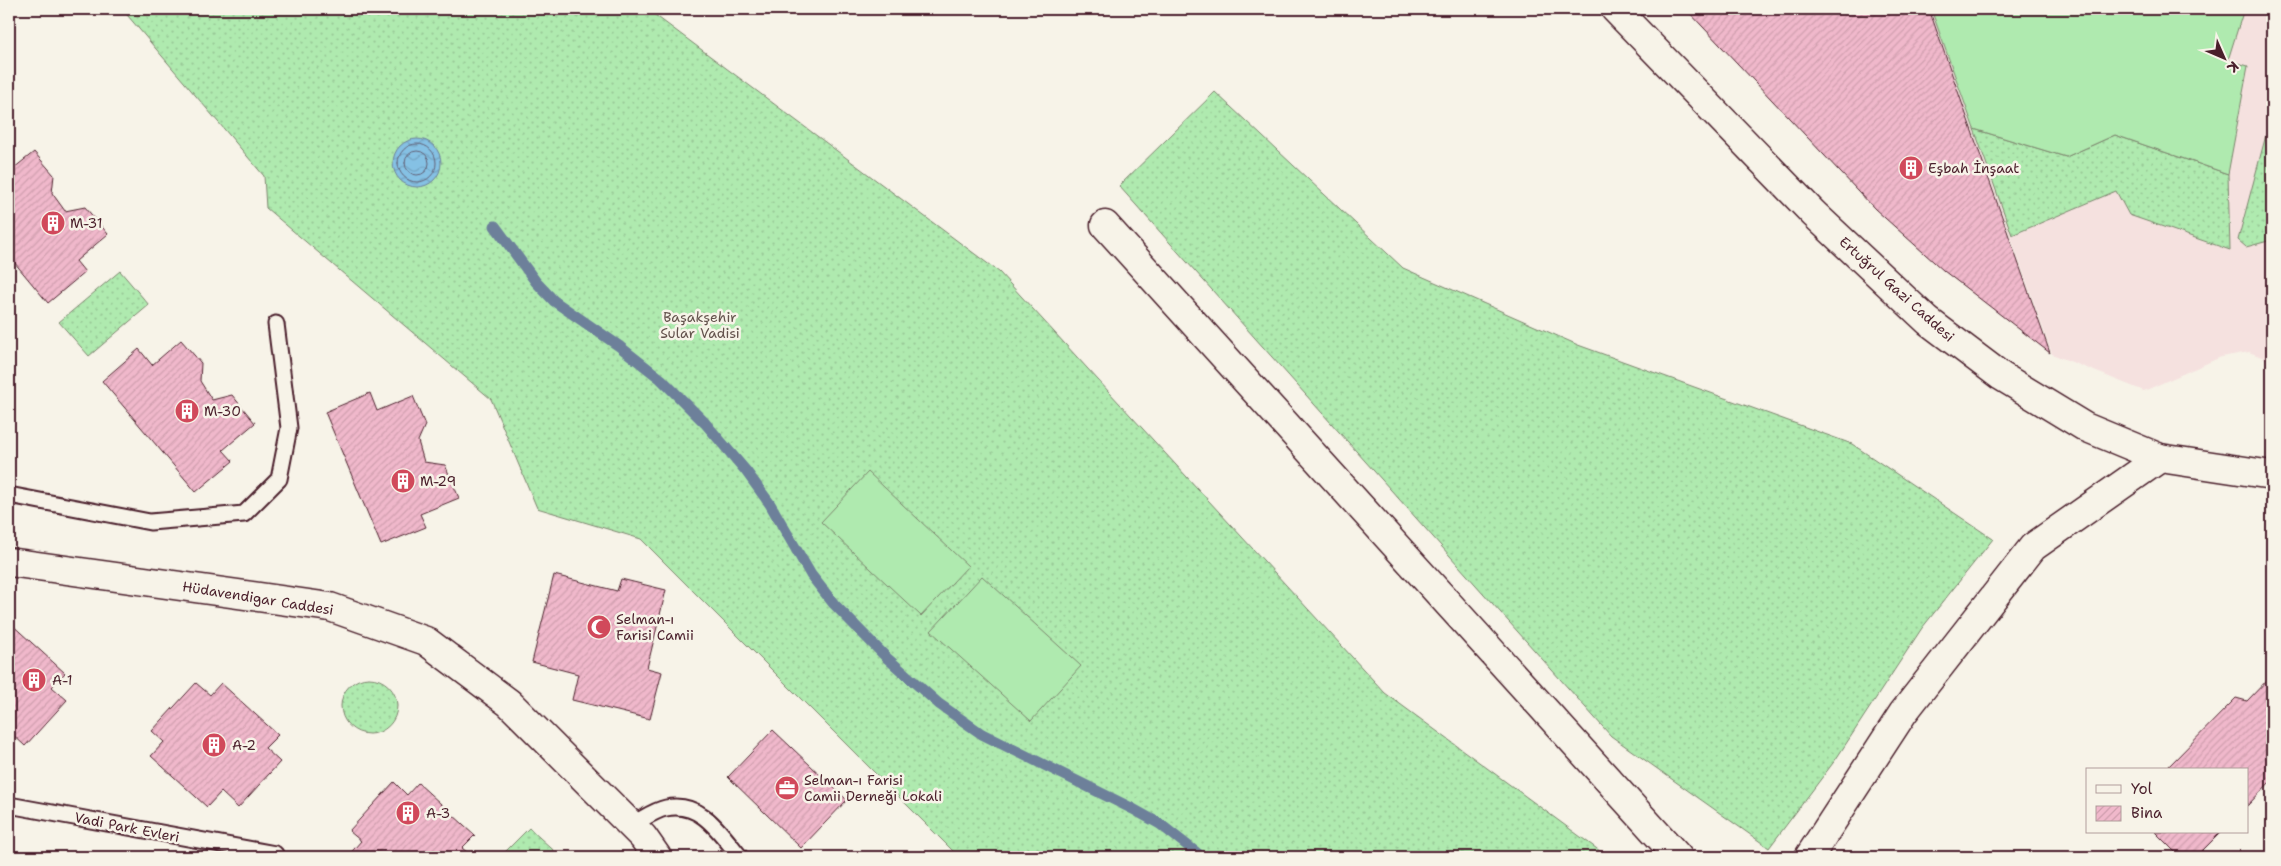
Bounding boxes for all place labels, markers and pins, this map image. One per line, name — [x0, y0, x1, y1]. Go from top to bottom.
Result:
building icon: Eşbah İnşaat — [1898, 155, 1924, 181]
place label: Eşbah İnşaat — [1928, 159, 2019, 177]
building icon: M-31 — [40, 210, 66, 236]
place label: M-31 — [70, 214, 103, 232]
building icon: M-30 — [174, 398, 200, 424]
place label: M-30 — [204, 402, 241, 420]
building icon: M-29 — [390, 468, 416, 494]
place label: M-29 — [420, 472, 456, 490]
place label: Selman-ı Farisi Camii — [616, 610, 694, 644]
mosque icon: Selman-ı Farisi Camii — [586, 614, 612, 640]
building icon: A-1 — [21, 667, 47, 693]
place label: A-1 — [52, 671, 73, 689]
building icon: A-2 — [201, 732, 227, 758]
place label: A-2 — [232, 736, 256, 754]
place label: Selman-ı Farisi Camii Derneği Lokali — [804, 771, 942, 805]
office icon: Selman-ı Farisi Camii Derneği Lokali — [774, 775, 800, 801]
building icon: A-3 — [395, 800, 421, 826]
place label: A-3 — [426, 804, 450, 822]

